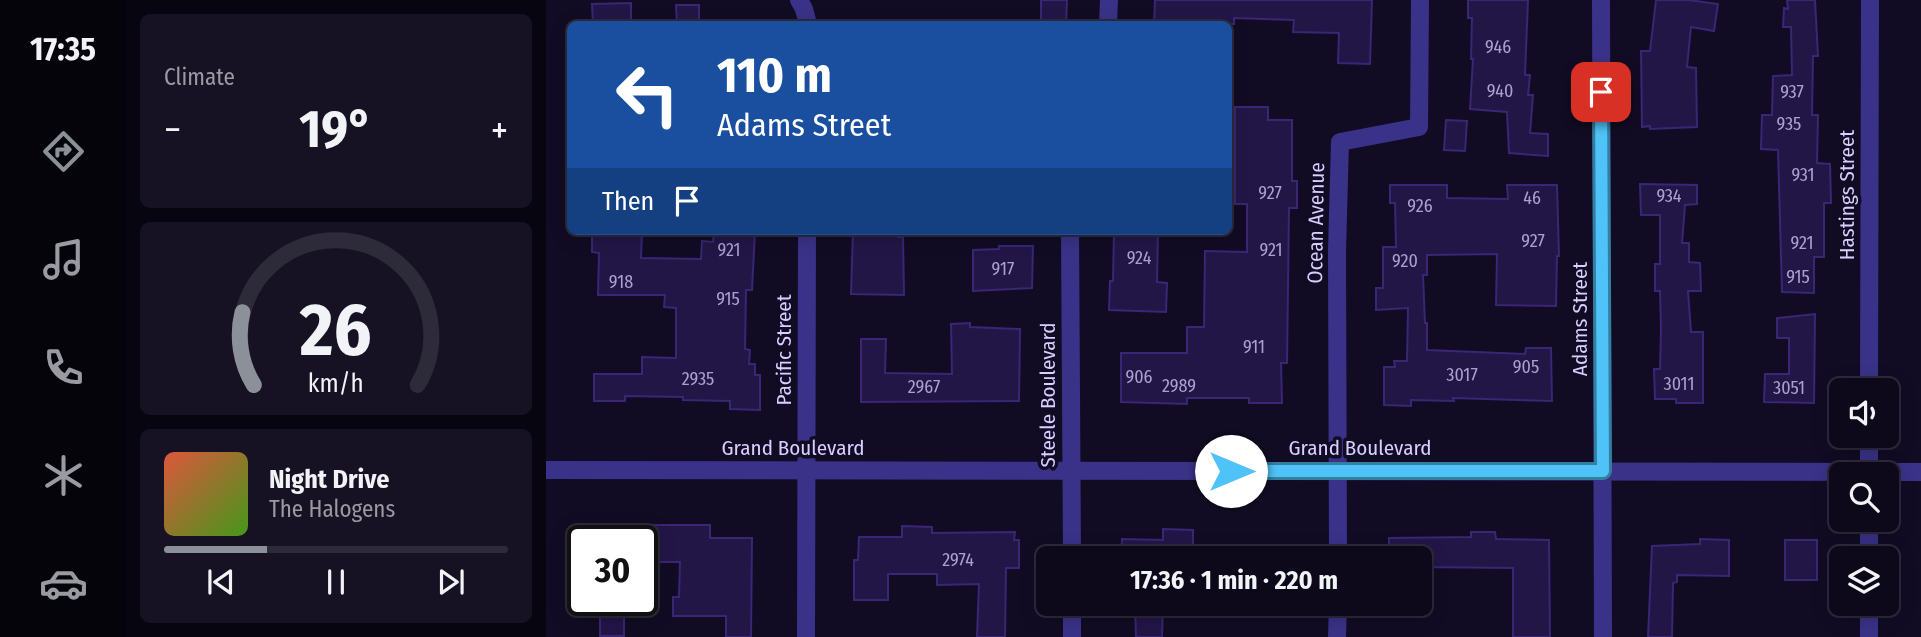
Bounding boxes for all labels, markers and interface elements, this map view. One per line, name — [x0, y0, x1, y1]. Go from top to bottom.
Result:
text: 17:35 — [30, 30, 96, 68]
house number: 946 — [1485, 36, 1511, 58]
text: 110 m — [717, 46, 832, 105]
icon: left — [602, 49, 693, 140]
pin — [1571, 62, 1631, 122]
text: Climate — [164, 63, 235, 91]
icon: arrive — [1582, 73, 1620, 111]
house number: 940 — [1487, 80, 1513, 102]
house number: 937 — [1780, 81, 1804, 103]
text: 19° — [299, 98, 373, 161]
text: Adams Street — [717, 106, 891, 144]
text: − — [164, 107, 181, 153]
text: + — [491, 107, 508, 153]
house number: 935 — [1777, 113, 1801, 135]
icon: directions — [39, 127, 88, 176]
street label: Hastings Street — [1834, 130, 1860, 260]
street label: Ocean Avenue — [1302, 162, 1330, 284]
house number: 931 — [1791, 164, 1815, 186]
icon: arrive — [668, 182, 706, 220]
house number: 927 — [1258, 182, 1282, 204]
house number: 934 — [1656, 185, 1682, 207]
text: Then — [602, 186, 654, 217]
house number: 46 — [1523, 187, 1541, 209]
house number: 926 — [1407, 195, 1433, 217]
house number: 927 — [1521, 230, 1545, 252]
house number: 921 — [1790, 232, 1814, 254]
icon: music — [39, 235, 88, 284]
house number: 921 — [717, 239, 741, 261]
house number: 921 — [1259, 239, 1283, 261]
house number: 924 — [1127, 247, 1152, 269]
house number: 920 — [1392, 250, 1418, 272]
house number: 917 — [992, 258, 1014, 280]
street label: Adams Street — [1567, 262, 1593, 376]
house number: 915 — [1786, 266, 1810, 288]
house number: 918 — [609, 271, 633, 293]
text: 26 — [299, 287, 372, 374]
house number: 915 — [716, 288, 740, 310]
street label: Pacific Street — [771, 294, 797, 406]
street label: Steele Boulevard — [1035, 322, 1061, 468]
house number: 911 — [1243, 336, 1265, 358]
icon: phone — [39, 343, 88, 392]
house number: 905 — [1513, 356, 1539, 378]
house number: 3017 — [1446, 364, 1478, 386]
house number: 906 — [1125, 366, 1153, 388]
text: km/h — [308, 368, 364, 398]
house number: 2935 — [682, 368, 714, 390]
house number: 3011 — [1664, 373, 1694, 395]
house number: 2989 — [1162, 375, 1196, 397]
house number: 2967 — [908, 376, 940, 398]
house number: 3051 — [1773, 377, 1805, 399]
map controls — [1829, 378, 1899, 616]
button: sound — [1829, 378, 1899, 448]
position arrow — [1194, 434, 1268, 508]
street label: Grand Boulevard — [722, 435, 864, 461]
street label: Grand Boulevard — [1289, 435, 1431, 461]
icon: climate — [39, 451, 88, 500]
button: search — [1829, 462, 1899, 532]
text: Night Drive — [269, 464, 389, 495]
text: The Halogens — [269, 495, 395, 523]
speed limit sign: 30 — [567, 525, 658, 616]
button: layers — [1829, 546, 1899, 616]
house number: 2974 — [942, 549, 974, 571]
icon: car — [39, 559, 88, 608]
icon: previous — [202, 563, 240, 601]
icon: pause — [317, 563, 355, 601]
icon: next — [432, 563, 470, 601]
text: 17:36 · 1 min · 220 m — [1130, 565, 1338, 596]

